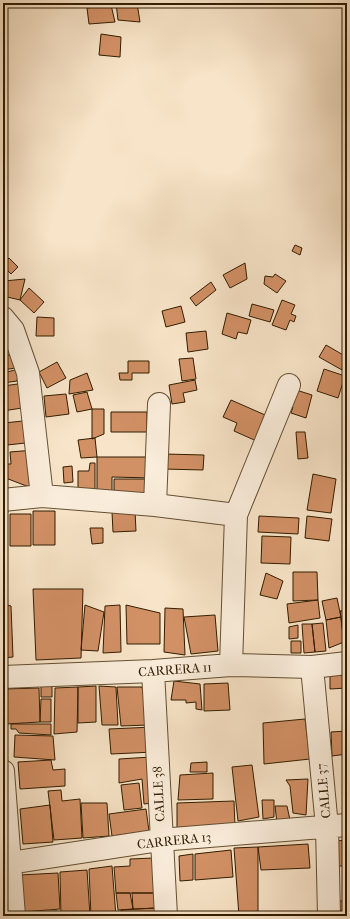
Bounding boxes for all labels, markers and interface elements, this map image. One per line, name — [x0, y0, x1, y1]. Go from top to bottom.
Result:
street label: CARRERA 11 — [138, 659, 212, 680]
street label: CALLE 37 — [314, 763, 333, 819]
street label: CALLE 38 — [150, 766, 167, 822]
street label: CARRERA 13 — [136, 829, 212, 852]

